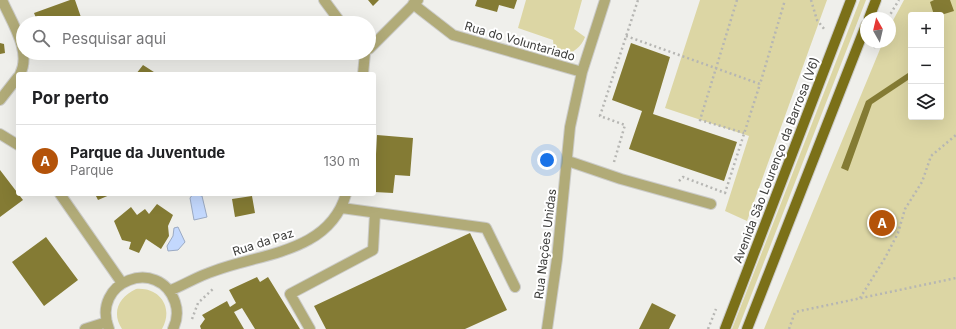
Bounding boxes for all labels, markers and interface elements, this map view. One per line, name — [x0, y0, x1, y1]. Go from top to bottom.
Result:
north arrow — [860, 12, 896, 48]
map controls — [908, 12, 944, 120]
button: + — [908, 12, 944, 48]
search box — [16, 16, 376, 60]
street label: Rua do Voluntariado — [463, 18, 577, 64]
icon: search — [30, 27, 52, 49]
text: Pesquisar aqui — [62, 29, 166, 48]
button: − — [908, 48, 944, 84]
street label: Avenida São Lourenço da Barrosa (V6) — [730, 55, 822, 265]
button: layers — [908, 84, 944, 120]
text: Por perto — [32, 88, 109, 108]
text: Parque da Juventude — [70, 143, 225, 162]
your location — [537, 150, 557, 170]
text: A — [40, 153, 50, 169]
text: 130 m — [323, 153, 360, 169]
text: Parque — [70, 162, 114, 178]
street label: Rua Nações Unidas — [531, 188, 559, 300]
pin: A — [869, 208, 895, 238]
street label: Rua da Paz — [231, 225, 295, 259]

